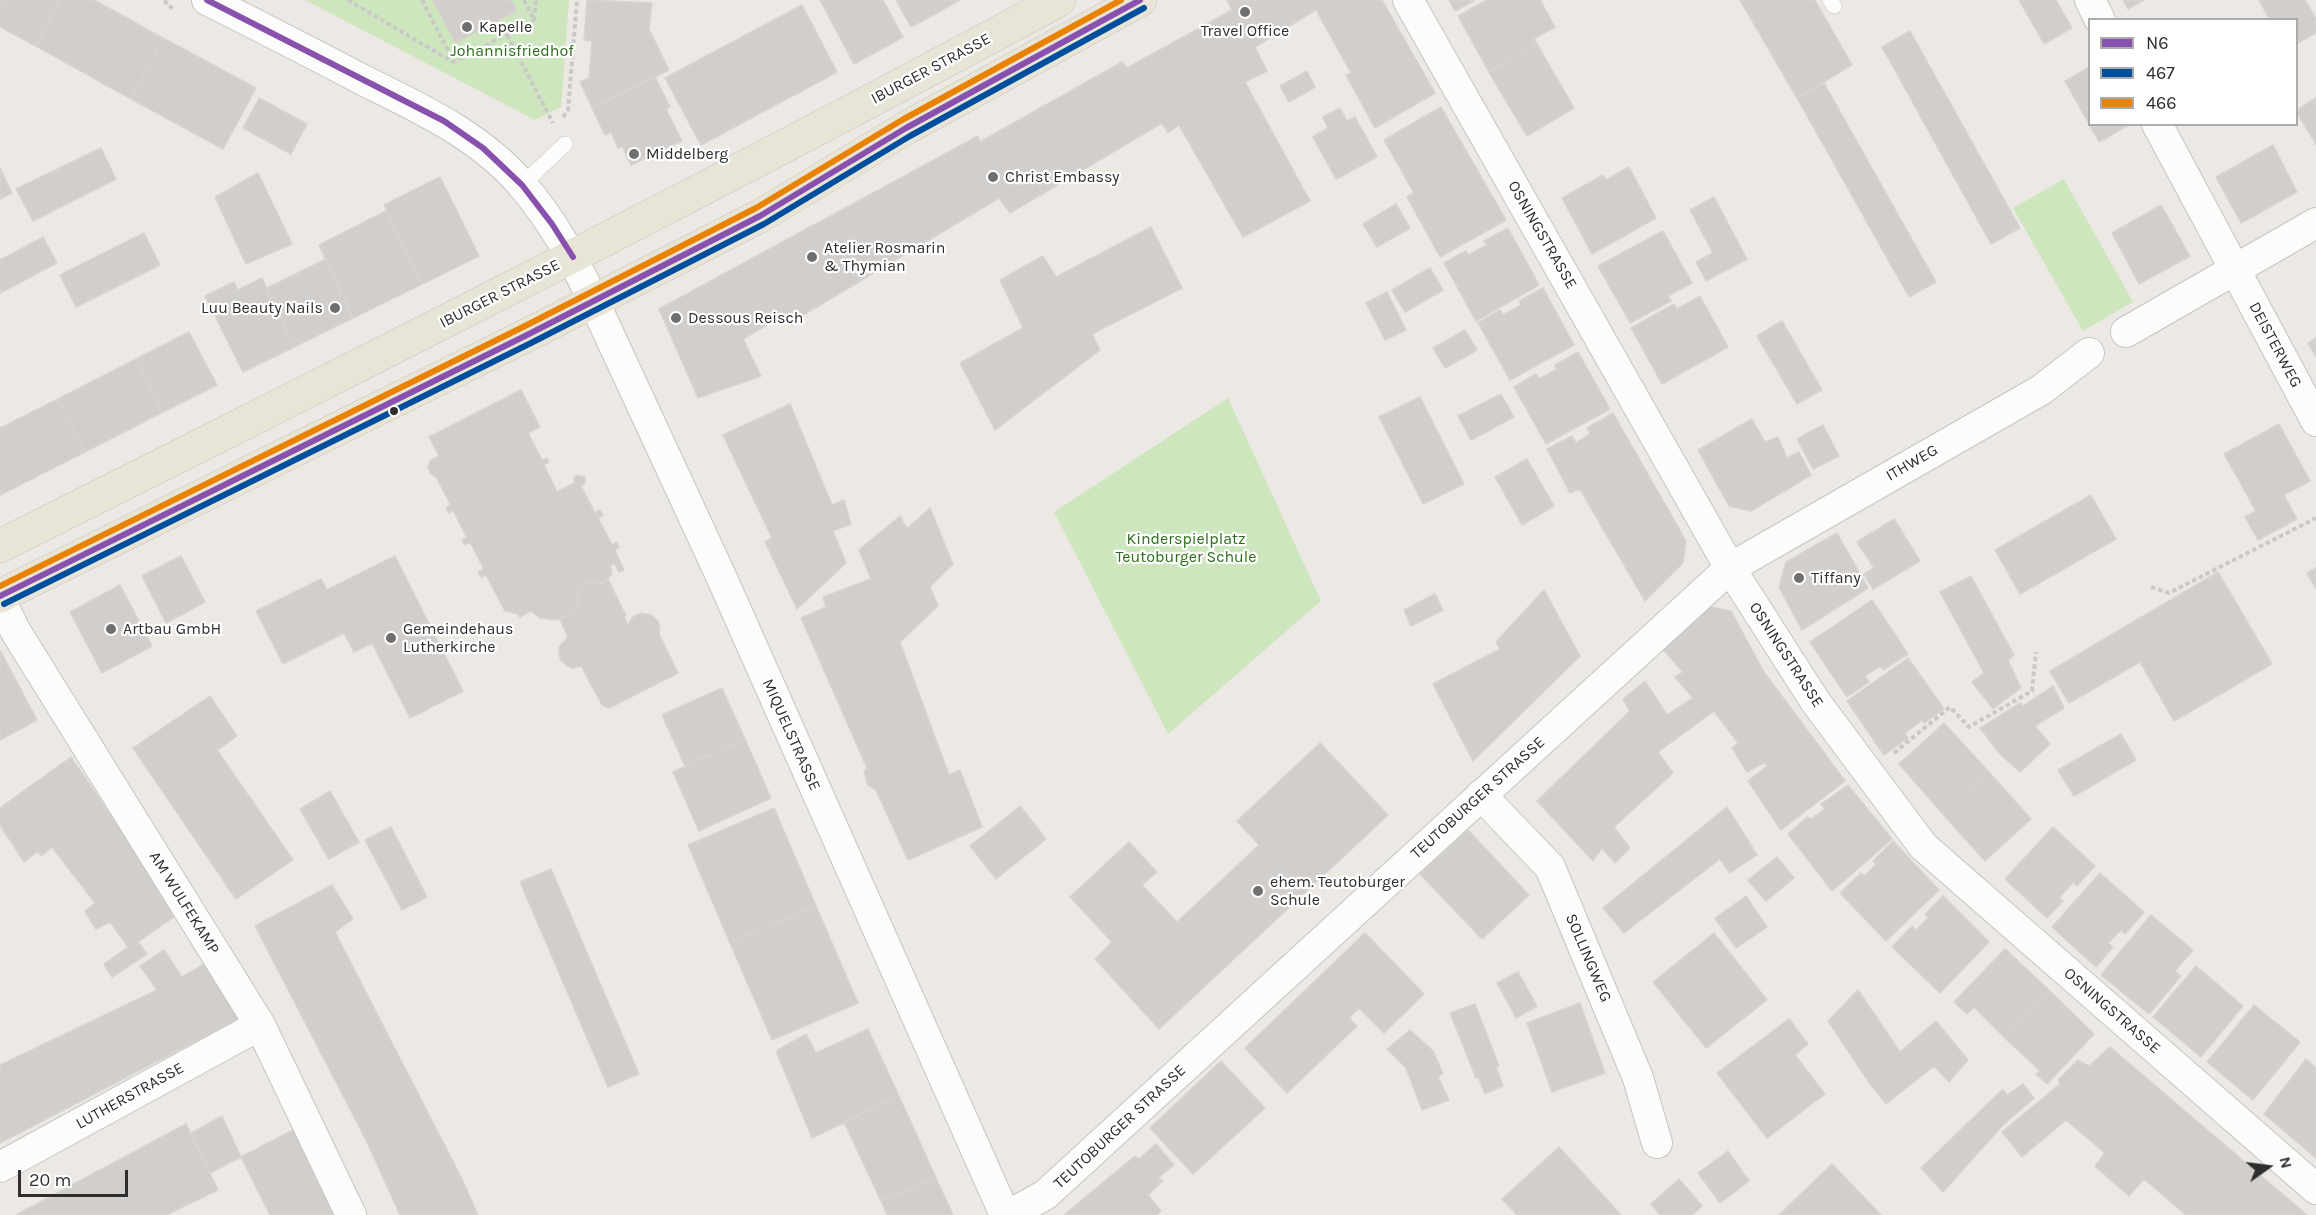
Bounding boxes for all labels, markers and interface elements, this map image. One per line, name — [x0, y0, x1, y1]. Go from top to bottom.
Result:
marker: Travel Office — [1238, 5, 1252, 19]
place label: Kapelle — [479, 17, 532, 37]
legend — [2088, 18, 2298, 126]
marker: Kapelle — [460, 20, 474, 34]
place label: Travel Office — [1201, 21, 1289, 41]
street label: IBURGER STRASSE — [868, 29, 994, 109]
text: N6 — [2146, 32, 2169, 54]
park label: Johannisfriedhof — [450, 41, 574, 61]
text: 467 — [2146, 62, 2175, 84]
text: 466 — [2146, 92, 2177, 114]
place label: Middelberg — [646, 144, 728, 164]
marker: Middelberg — [627, 147, 641, 161]
place label: Christ Embassy — [1005, 167, 1119, 187]
marker: Christ Embassy — [986, 170, 1000, 184]
street label: OSNINGSTRASSE — [1503, 178, 1581, 292]
place label: Atelier Rosmarin & Thymian — [824, 238, 945, 276]
marker: Atelier Rosmarin & Thymian — [805, 250, 819, 264]
street label: IBURGER STRASSE — [437, 255, 563, 333]
place label: Luu Beauty Nails — [201, 298, 323, 318]
street label: DEISTERWEG — [2244, 299, 2306, 391]
marker: Luu Beauty Nails — [328, 301, 342, 315]
place label: Dessous Reisch — [688, 308, 803, 328]
marker: Dessous Reisch — [669, 311, 683, 325]
unlabelled marker — [388, 405, 400, 417]
street label: ITHWEG — [1883, 440, 1941, 486]
park label: Kinderspielplatz Teutoburger Schule — [1116, 529, 1256, 567]
place label: Tiffany — [1811, 568, 1861, 588]
marker: Tiffany — [1792, 571, 1806, 585]
street label: OSNINGSTRASSE — [1745, 599, 1827, 711]
place label: Artbau GmbH — [123, 619, 221, 639]
place label: Gemeindehaus Lutherkirche — [403, 619, 513, 657]
marker: Artbau GmbH — [104, 622, 118, 636]
marker: Gemeindehaus Lutherkirche — [384, 631, 398, 645]
street label: MIQUELSTRASSE — [758, 676, 824, 794]
street label: TEUTOBURGER STRASSE — [1407, 733, 1549, 863]
street label: AM WULFEKAMP — [145, 848, 223, 958]
place label: ehem. Teutoburger Schule — [1270, 872, 1405, 910]
marker: ehem. Teutoburger Schule — [1251, 884, 1265, 898]
street label: SOLLINGWEG — [1561, 911, 1615, 1005]
street label: OSNINGSTRASSE — [2060, 964, 2164, 1058]
street label: LUTHERSTRASSE — [73, 1058, 187, 1134]
street label: TEUTOBURGER STRASSE — [1050, 1061, 1190, 1193]
north arrow — [2238, 1137, 2298, 1197]
text: N — [2275, 1155, 2297, 1170]
scale bar — [21, 1158, 130, 1196]
text: 20 m — [29, 1169, 71, 1191]

